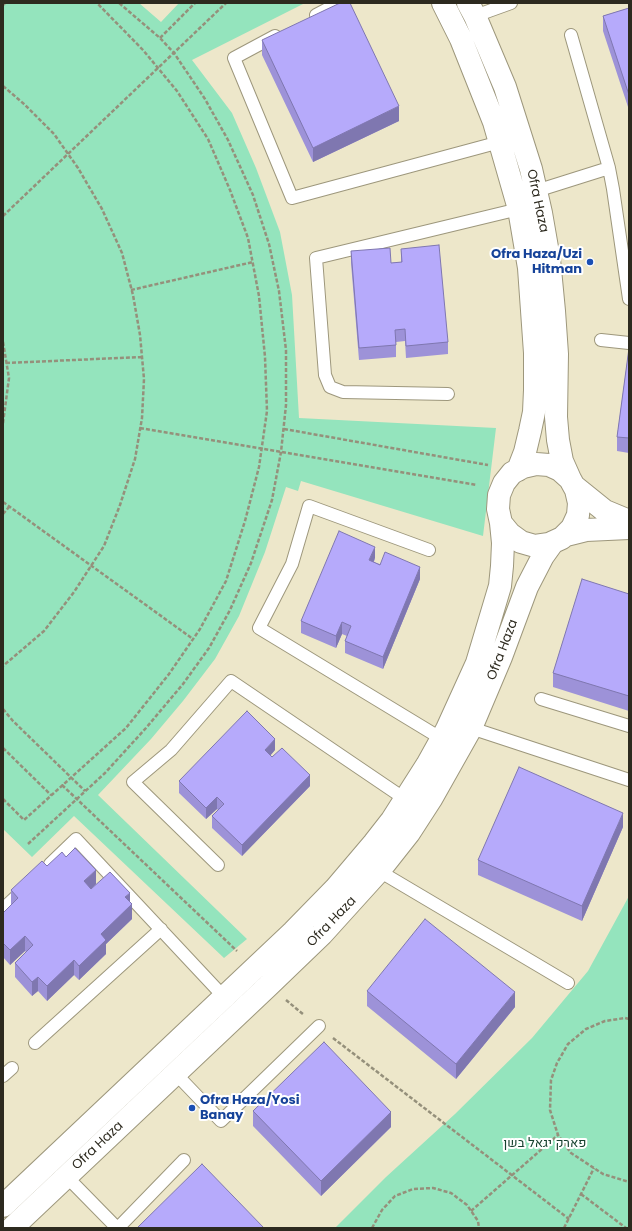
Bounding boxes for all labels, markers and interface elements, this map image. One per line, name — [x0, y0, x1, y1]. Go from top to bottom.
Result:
street label: Ofra Haza — [523, 168, 551, 234]
place label: Ofra Haza/Uzi Hitman — [491, 247, 582, 278]
marker: Ofra Haza/Uzi Hitman — [585, 257, 595, 267]
street label: Ofra Haza — [484, 617, 522, 683]
street label: Ofra Haza — [304, 894, 360, 950]
place label: Ofra Haza/Yosi Banay — [200, 1093, 300, 1124]
marker: Ofra Haza/Yosi Banay — [187, 1103, 197, 1113]
street label: Ofra Haza — [69, 1118, 127, 1174]
park label: פארק יגאל בשן — [504, 1136, 586, 1152]

